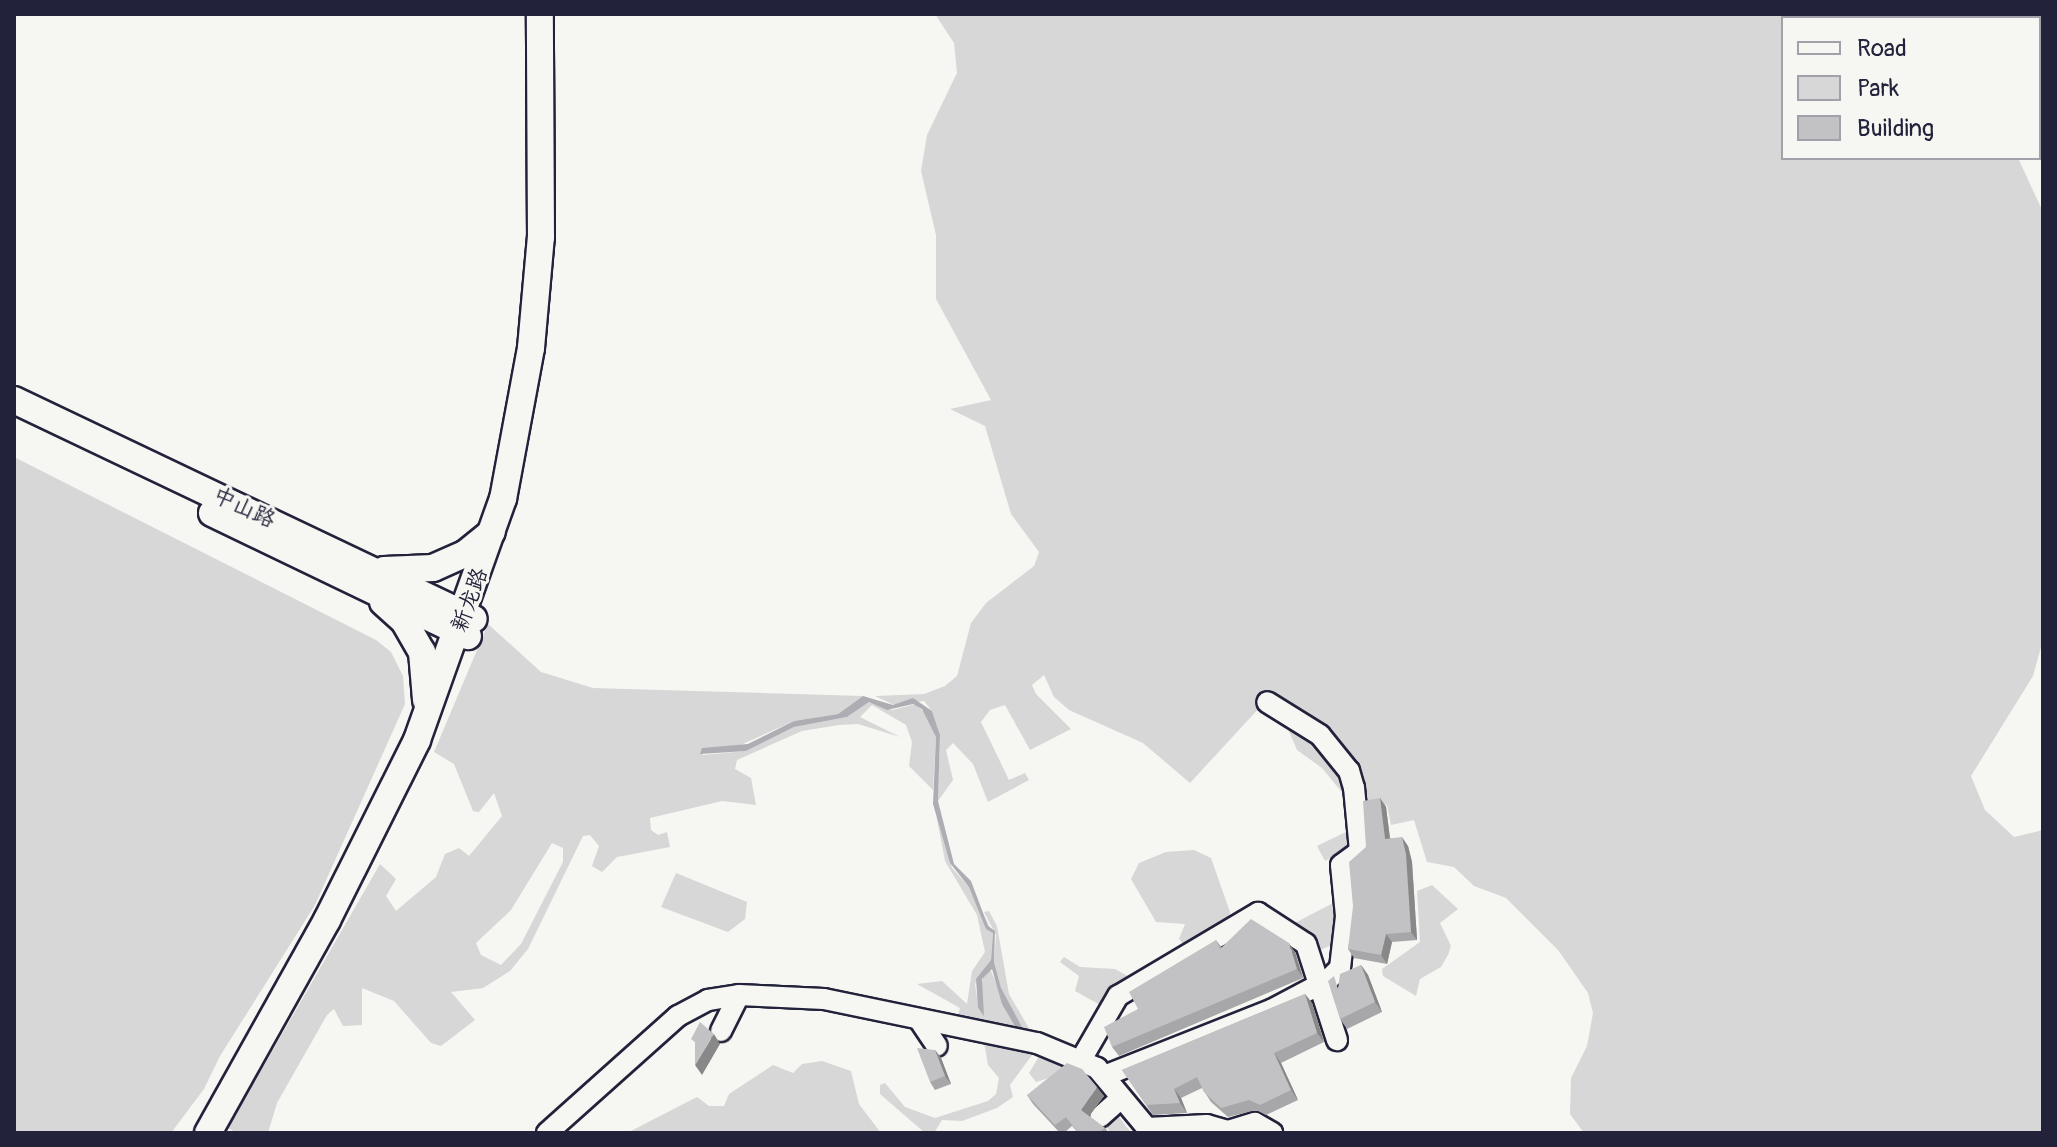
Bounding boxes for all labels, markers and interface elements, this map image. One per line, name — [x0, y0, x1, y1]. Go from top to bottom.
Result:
legend — [1781, 16, 2041, 160]
text: Road — [1857, 34, 1907, 63]
text: Park — [1857, 74, 1899, 103]
text: Building — [1857, 114, 1934, 143]
street label: 中山路 — [209, 482, 279, 534]
street label: 新龙路 — [446, 564, 494, 636]

